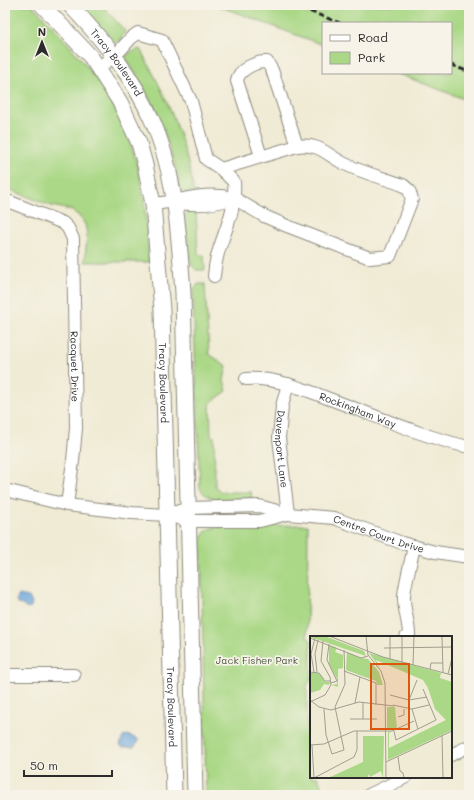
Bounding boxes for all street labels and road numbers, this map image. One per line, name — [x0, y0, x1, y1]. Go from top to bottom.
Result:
street label: Tracy Boulevard — [87, 25, 146, 99]
street label: Racquet Drive — [67, 331, 83, 402]
street label: Tracy Boulevard — [156, 342, 172, 423]
street label: Rockingham Way — [317, 389, 398, 431]
street label: Davenport Lane — [272, 409, 292, 489]
street label: Centre Court Drive — [332, 511, 426, 556]
street label: Tracy Boulevard — [164, 666, 180, 747]

